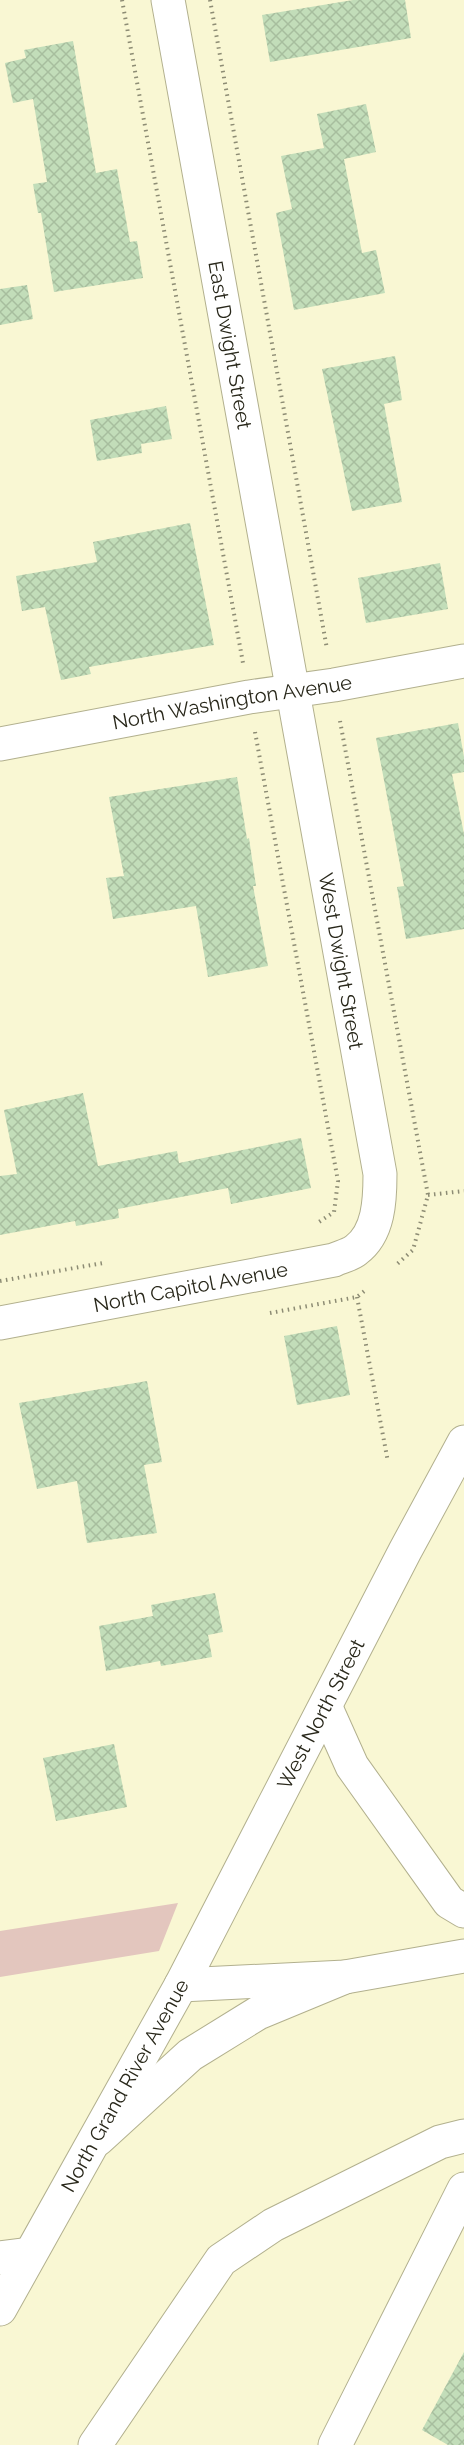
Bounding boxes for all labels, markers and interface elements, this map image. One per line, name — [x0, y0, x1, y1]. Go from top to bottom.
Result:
street label: East Dwight Street — [203, 259, 257, 431]
street label: North Washington Avenue — [111, 670, 354, 734]
street label: West Dwight Street — [314, 871, 368, 1051]
street label: North Capitol Avenue — [92, 1257, 290, 1317]
street label: West North Street — [272, 1635, 370, 1793]
street label: North Grand River Avenue — [56, 1975, 194, 2196]

